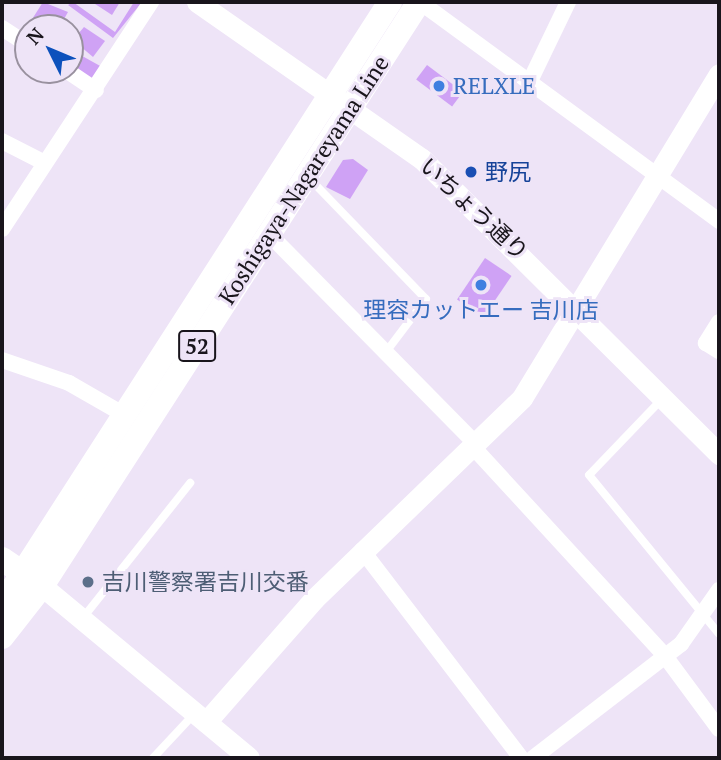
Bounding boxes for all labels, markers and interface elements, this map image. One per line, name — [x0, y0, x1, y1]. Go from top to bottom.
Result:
north arrow — [14, 14, 84, 84]
text: N — [21, 22, 49, 49]
street label: Koshigaya-Nagareyama Line — [213, 51, 395, 309]
place label: RELXLE — [453, 72, 535, 100]
marker: RELXLE — [431, 78, 447, 94]
street label: いちょう通り — [414, 152, 534, 266]
place label: 野尻 — [485, 158, 531, 186]
marker: 野尻 — [463, 164, 479, 180]
marker: 理容カットエー 吉川店 — [473, 277, 489, 293]
place label: 理容カットエー 吉川店 — [363, 296, 599, 324]
road number: 52 — [178, 328, 216, 364]
place label: 吉川警察署吉川交番 — [102, 568, 309, 596]
marker: 吉川警察署吉川交番 — [80, 574, 96, 590]

